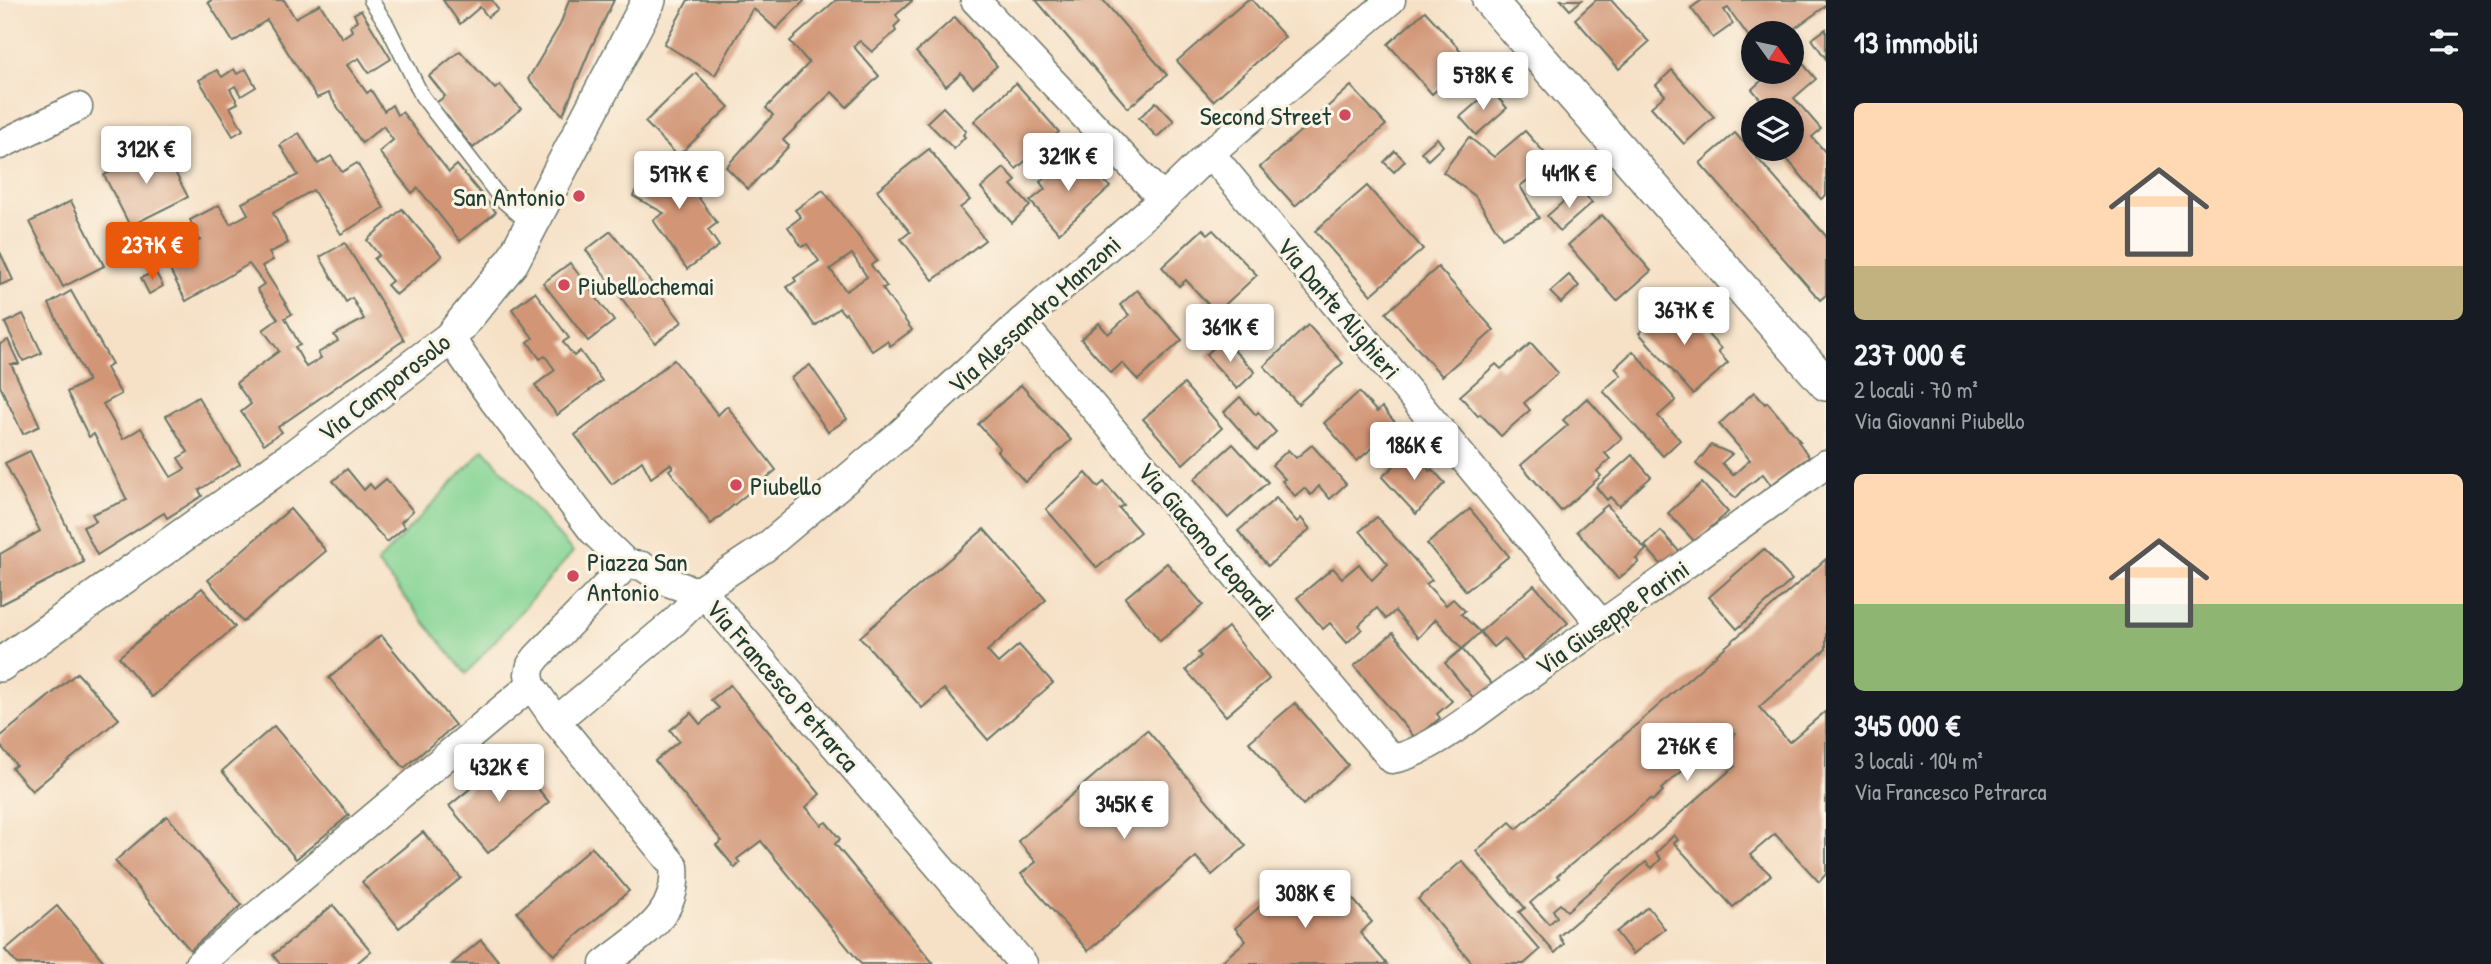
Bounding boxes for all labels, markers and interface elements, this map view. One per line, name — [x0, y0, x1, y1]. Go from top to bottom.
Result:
north arrow — [1741, 21, 1804, 84]
map controls — [1741, 21, 1804, 161]
text: 13 immobili — [1854, 22, 1979, 62]
icon: filters — [2425, 23, 2463, 61]
pin: 578K € — [1426, 52, 1540, 112]
text: 578K € — [1453, 59, 1513, 90]
place label: Second Street — [1200, 98, 1332, 133]
button: layers — [1741, 98, 1804, 161]
marker: Second Street — [1337, 107, 1353, 123]
pin: 312K € — [89, 127, 203, 186]
text: 312K € — [117, 133, 175, 164]
pin: 321K € — [1011, 134, 1125, 193]
text: 321K € — [1039, 140, 1097, 171]
icon: home — [2096, 149, 2222, 275]
pin: 441K € — [1512, 150, 1626, 210]
pin: 517K € — [622, 152, 736, 211]
text: 441K € — [1542, 157, 1596, 188]
text: 517K € — [650, 158, 708, 189]
place label: San Antonio — [453, 179, 565, 214]
marker: San Antonio — [571, 188, 587, 204]
pin: 237K € — [95, 222, 209, 282]
street label: Via Alessandro Manzoni — [940, 227, 1128, 401]
text: 237K € — [122, 229, 182, 260]
street label: Via Dante Alighieri — [1269, 229, 1409, 387]
place label: Piubellochemai — [578, 268, 715, 303]
marker: Piubellochemai — [556, 277, 572, 293]
pin: 367K € — [1627, 288, 1741, 347]
text: 367K € — [1654, 294, 1714, 325]
pin: 361K € — [1173, 304, 1287, 364]
text: 361K € — [1202, 311, 1258, 342]
street label: Via Camporosolo — [311, 324, 457, 450]
text: 237 000 € — [1854, 334, 1965, 374]
text: 2 locali · 70 m² — [1854, 374, 1978, 405]
text: Via Giovanni Piubello — [1854, 405, 2025, 436]
pin: 186K € — [1357, 422, 1471, 482]
text: 186K € — [1386, 429, 1442, 460]
street label: Via Giacomo Leopardi — [1130, 454, 1284, 628]
place label: Piubello — [750, 468, 821, 503]
marker: Piubello — [728, 477, 744, 493]
icon: home — [2096, 520, 2222, 646]
place label: Piazza San Antonio — [587, 544, 688, 609]
street label: Via Giuseppe Parini — [1528, 551, 1696, 683]
marker: Piazza San Antonio — [565, 568, 581, 584]
street label: Via Francesco Petrarca — [698, 591, 868, 779]
text: 345 000 € — [1854, 705, 1960, 745]
pin: 276K € — [1630, 724, 1744, 783]
text: 276K € — [1657, 730, 1717, 761]
pin: 432K € — [442, 744, 556, 804]
text: 3 locali · 104 m² — [1854, 745, 1983, 776]
text: 432K € — [470, 751, 528, 782]
text: Via Francesco Petrarca — [1854, 776, 2047, 807]
pin: 345K € — [1067, 782, 1181, 841]
text: 345K € — [1095, 788, 1153, 819]
pin: 308K € — [1248, 870, 1362, 930]
text: 308K € — [1276, 877, 1334, 908]

